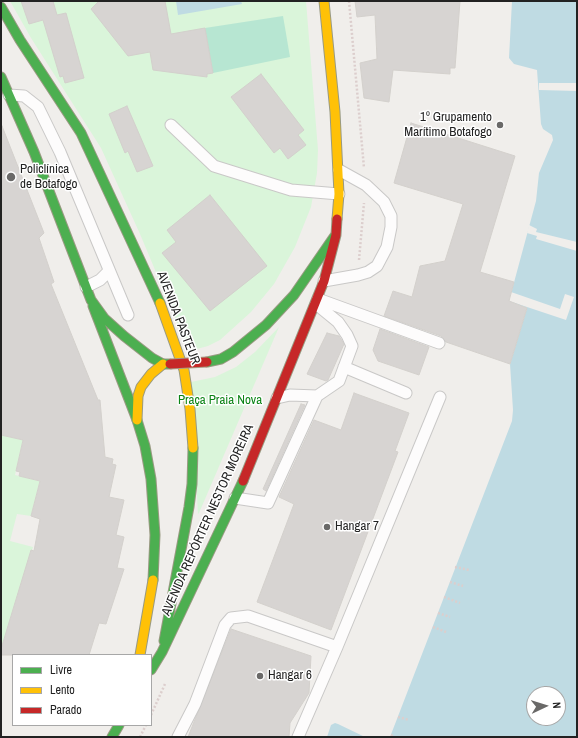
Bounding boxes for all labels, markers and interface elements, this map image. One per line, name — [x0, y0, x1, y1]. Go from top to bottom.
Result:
place label: 1º Grupamento Marítimo Botafogo — [404, 110, 492, 141]
marker: 1º Grupamento Marítimo Botafogo — [495, 120, 505, 130]
place label: Policlínica de Botafogo — [20, 162, 77, 193]
marker: Policlínica de Botafogo — [5, 171, 17, 183]
street label: AVENIDA PASTEUR — [153, 269, 203, 367]
park label: Praça Praia Nova — [178, 393, 262, 409]
street label: AVENIDA REPÓRTER NESTOR MOREIRA — [159, 422, 257, 618]
place label: Hangar 7 — [335, 519, 379, 535]
marker: Hangar 7 — [322, 522, 332, 532]
legend — [12, 654, 152, 726]
text: Livre — [50, 662, 72, 678]
place label: Hangar 6 — [268, 668, 312, 684]
marker: Hangar 6 — [255, 671, 265, 681]
text: Lento — [50, 682, 75, 698]
north arrow — [526, 686, 566, 726]
text: N — [550, 701, 564, 709]
text: Parado — [50, 702, 82, 718]

